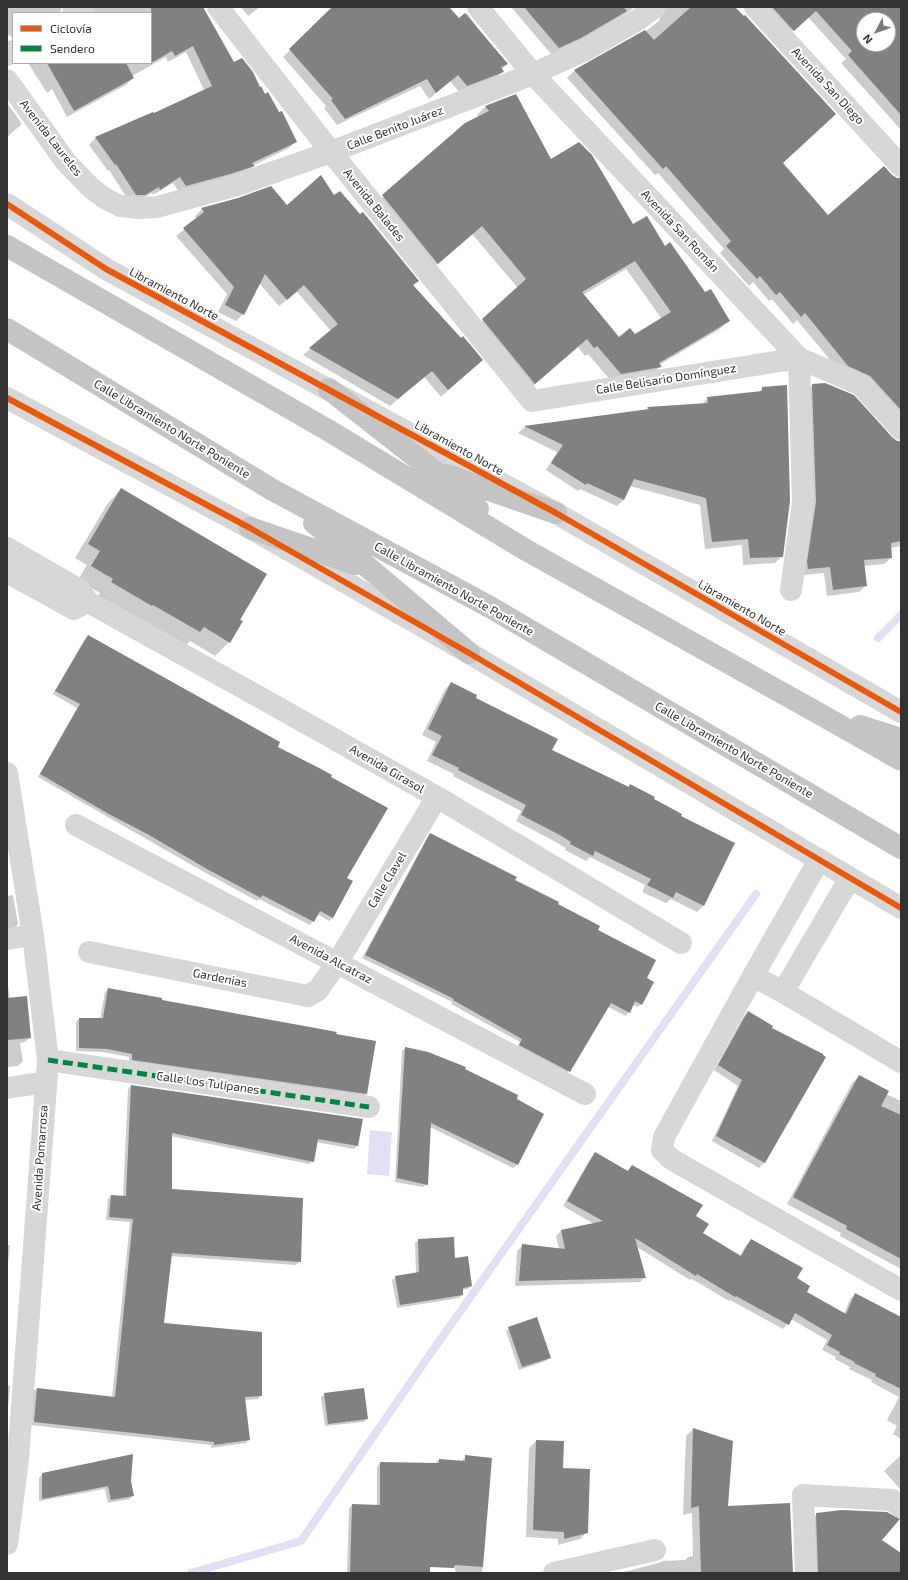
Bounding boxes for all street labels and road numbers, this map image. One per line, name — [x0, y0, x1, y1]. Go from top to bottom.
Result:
street label: Avenida San Diego — [789, 45, 867, 127]
street label: Avenida Laureles — [17, 97, 85, 179]
street label: Calle Benito Juárez — [345, 103, 445, 153]
street label: Avenida Balades — [340, 166, 408, 244]
street label: Avenida San Román — [638, 187, 722, 275]
street label: Libramiento Norte — [127, 264, 221, 324]
street label: Calle Belisario Domínguez — [595, 361, 737, 397]
street label: Calle Libramiento Norte Poniente — [91, 376, 253, 482]
street label: Libramiento Norte — [412, 418, 506, 478]
street label: Calle Libramiento Norte Poniente — [372, 539, 536, 639]
street label: Libramiento Norte — [695, 577, 789, 639]
street label: Calle Libramiento Norte Poniente — [652, 699, 816, 801]
street label: Avenida Girasol — [347, 742, 427, 796]
street label: Calle Clavel — [365, 849, 409, 911]
street label: Avenida Alcatraz — [287, 931, 375, 987]
street label: Gardenias — [192, 966, 248, 990]
street label: Calle Los Tulipanes — [156, 1069, 260, 1097]
street label: Avenida Pomarrosa — [29, 1105, 51, 1211]

